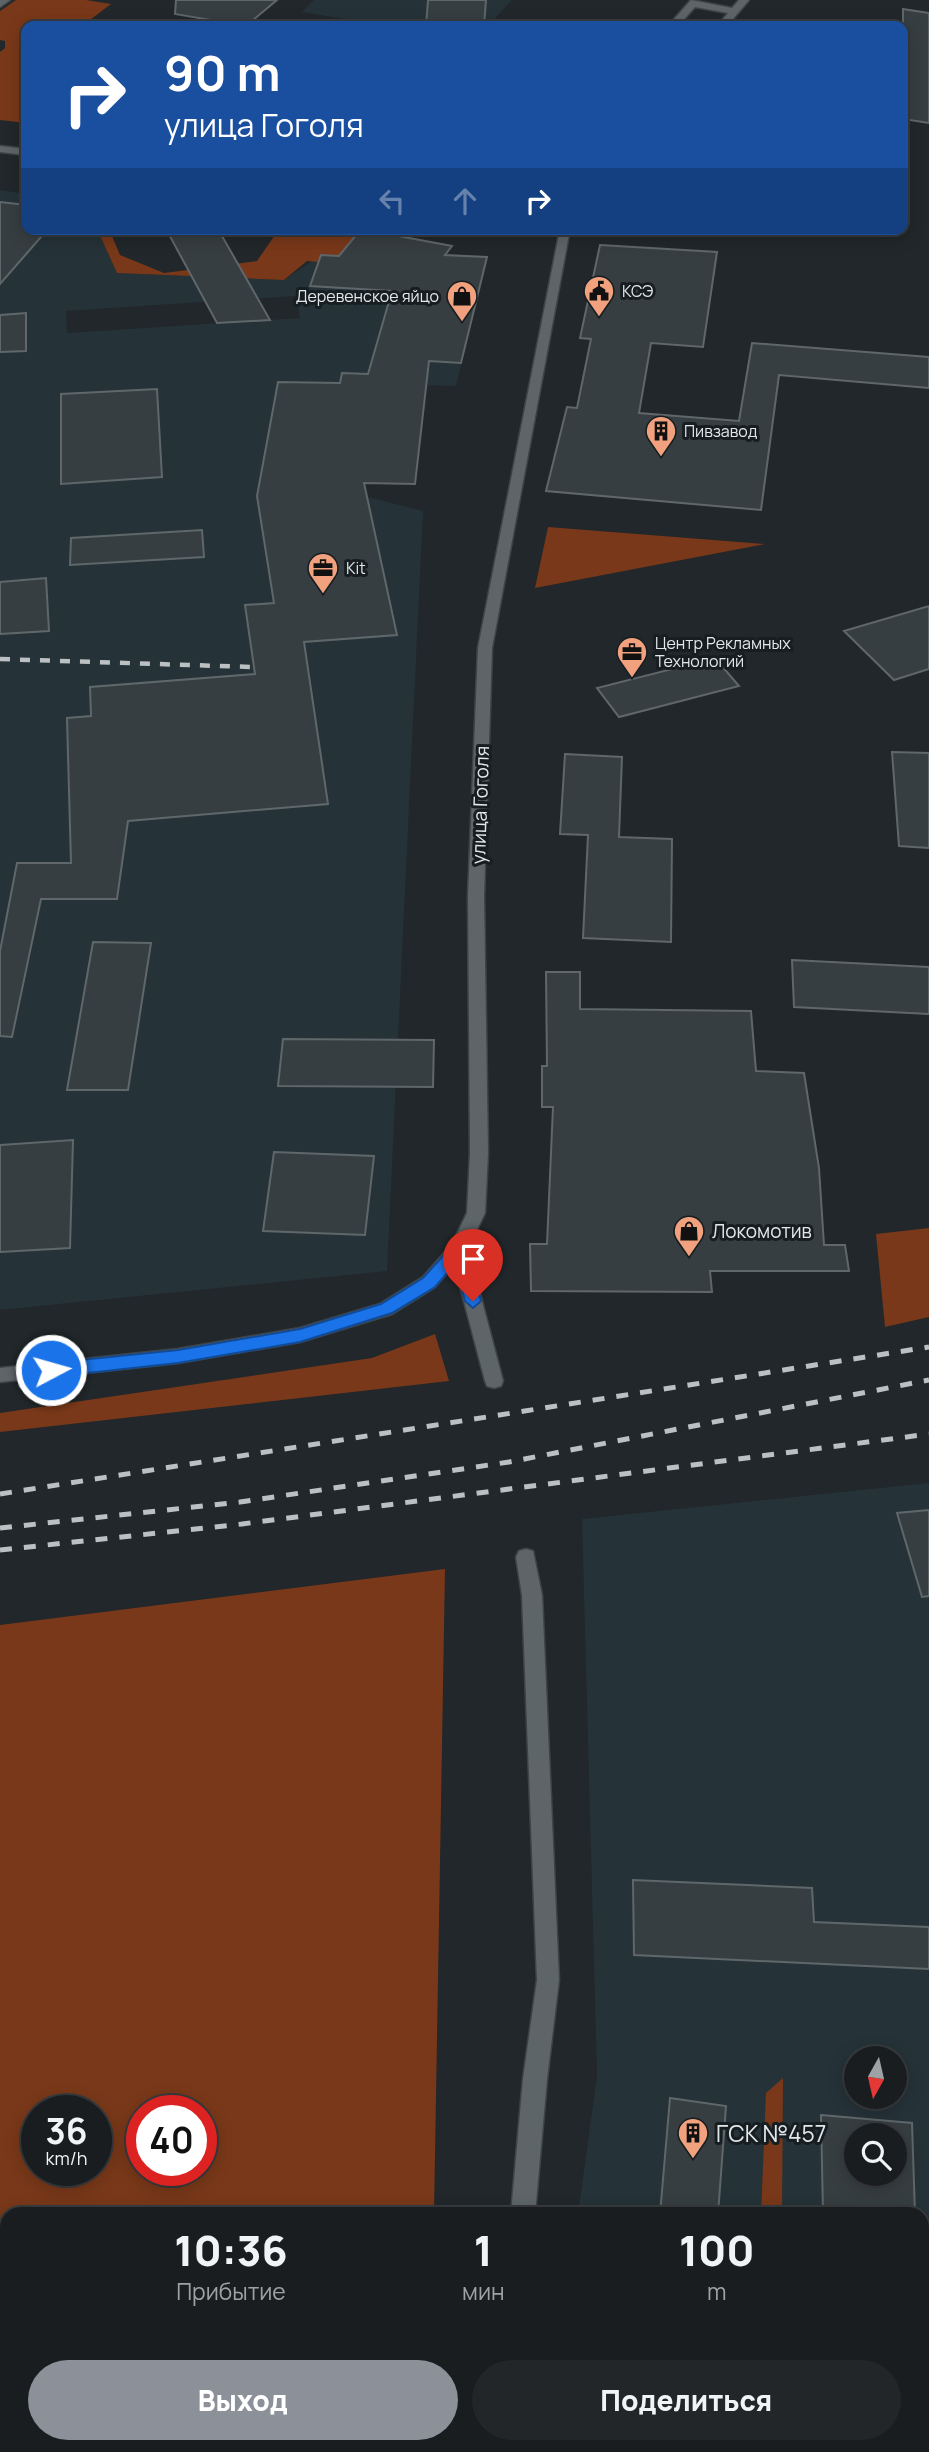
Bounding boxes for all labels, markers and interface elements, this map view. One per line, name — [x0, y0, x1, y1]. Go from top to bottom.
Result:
text: 90 m — [164, 39, 281, 106]
icon: right — [49, 49, 140, 140]
text: улица Гоголя — [164, 103, 364, 147]
icon: left — [373, 182, 411, 220]
icon: ahead — [446, 182, 484, 220]
icon: right — [519, 182, 557, 220]
public building icon: КСЭ — [582, 274, 616, 318]
shop icon: Деревенское яйцо — [445, 279, 479, 323]
place label: КСЭ — [622, 280, 653, 302]
place label: Деревенское яйцо — [296, 285, 439, 307]
building icon: Пивзавод — [644, 414, 678, 458]
place label: Пивзавод — [684, 420, 758, 442]
office icon: Kit — [306, 551, 340, 595]
place label: Kit — [346, 557, 366, 579]
place label: Центр Рекламных Технологий — [655, 632, 791, 672]
office icon: Центр Рекламных Технологий — [615, 635, 649, 679]
street label: улица Гоголя — [465, 745, 495, 865]
shop icon: Локомотив — [672, 1214, 706, 1258]
place label: Локомотив — [712, 1218, 812, 1244]
pin — [443, 1229, 503, 1301]
icon: arrive — [454, 1240, 492, 1278]
position arrow — [14, 1333, 88, 1407]
north arrow — [844, 2046, 906, 2109]
map controls — [844, 2046, 907, 2186]
speed limit sign: 40 — [126, 2095, 217, 2186]
text: 36 — [45, 2107, 88, 2155]
building icon: ГСК №457 — [676, 2116, 710, 2160]
place label: ГСК №457 — [716, 2117, 826, 2149]
button: search — [844, 2123, 907, 2186]
text: km/h — [46, 2146, 87, 2170]
text: 10:36 — [174, 2221, 288, 2279]
text: 1 — [474, 2221, 493, 2279]
text: 100 — [679, 2221, 755, 2279]
text: Прибытие — [176, 2275, 286, 2307]
text: мин — [462, 2275, 505, 2307]
text: m — [707, 2275, 727, 2307]
button: Выход — [28, 2360, 458, 2440]
button: Поделиться — [472, 2360, 901, 2440]

